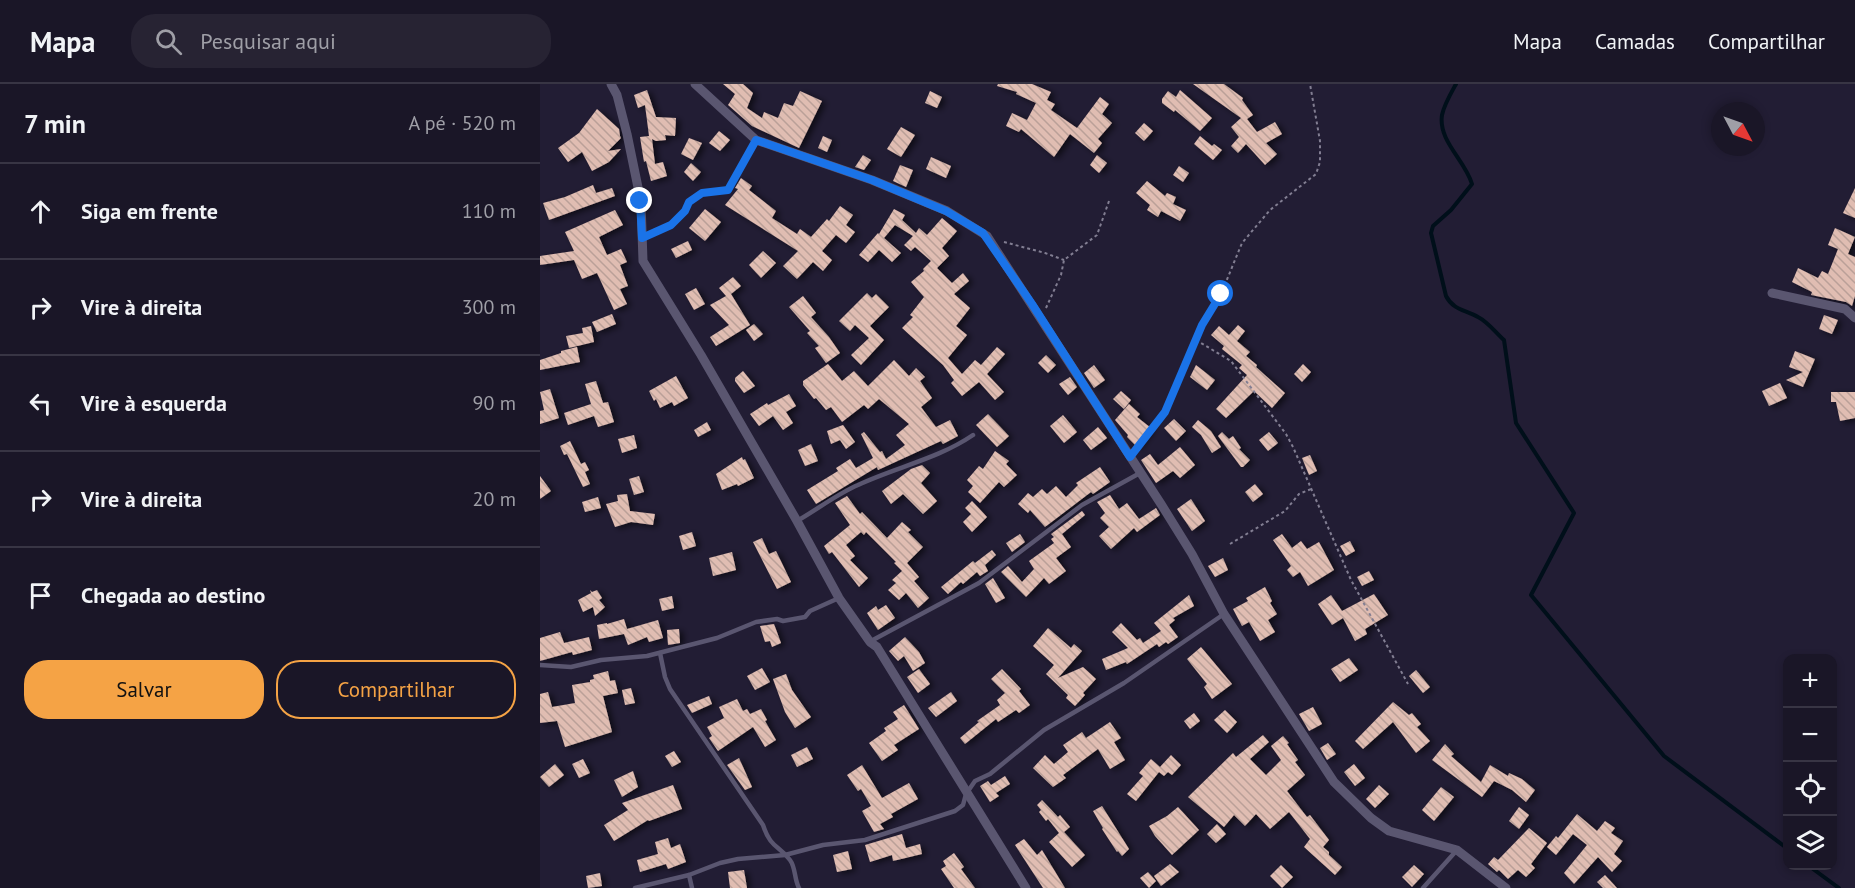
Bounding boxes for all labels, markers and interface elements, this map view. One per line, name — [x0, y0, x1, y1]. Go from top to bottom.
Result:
search box — [131, 14, 551, 68]
text: Mapa — [30, 23, 95, 60]
icon: search — [152, 25, 185, 58]
text: Pesquisar aqui — [200, 27, 336, 55]
text: Mapa — [1513, 28, 1562, 55]
text: Camadas — [1595, 28, 1675, 55]
text: Compartilhar — [1708, 28, 1825, 55]
north arrow — [1711, 102, 1765, 156]
text: 7 min — [24, 107, 86, 140]
text: A pé · 520 m — [409, 110, 516, 136]
route end — [626, 187, 652, 213]
icon: ahead — [24, 195, 57, 228]
text: Siga em frente — [81, 197, 218, 225]
text: 110 m — [462, 198, 516, 224]
route start — [1207, 280, 1233, 306]
icon: right — [24, 291, 57, 324]
text: Vire à direita — [81, 293, 202, 321]
text: 300 m — [462, 294, 516, 320]
icon: left — [24, 387, 57, 420]
text: Vire à esquerda — [81, 389, 227, 417]
text: 90 m — [473, 390, 516, 416]
icon: right — [24, 483, 57, 516]
text: Vire à direita — [81, 485, 202, 513]
text: 20 m — [473, 486, 516, 512]
icon: arrive — [24, 579, 57, 612]
text: Chegada ao destino — [81, 581, 265, 609]
map controls — [1783, 654, 1837, 870]
button: + — [1783, 654, 1837, 708]
button: Salvar — [24, 660, 264, 719]
button: Compartilhar — [276, 660, 516, 719]
button: − — [1783, 708, 1837, 762]
button: locate — [1783, 762, 1837, 816]
button: layers — [1783, 816, 1837, 870]

